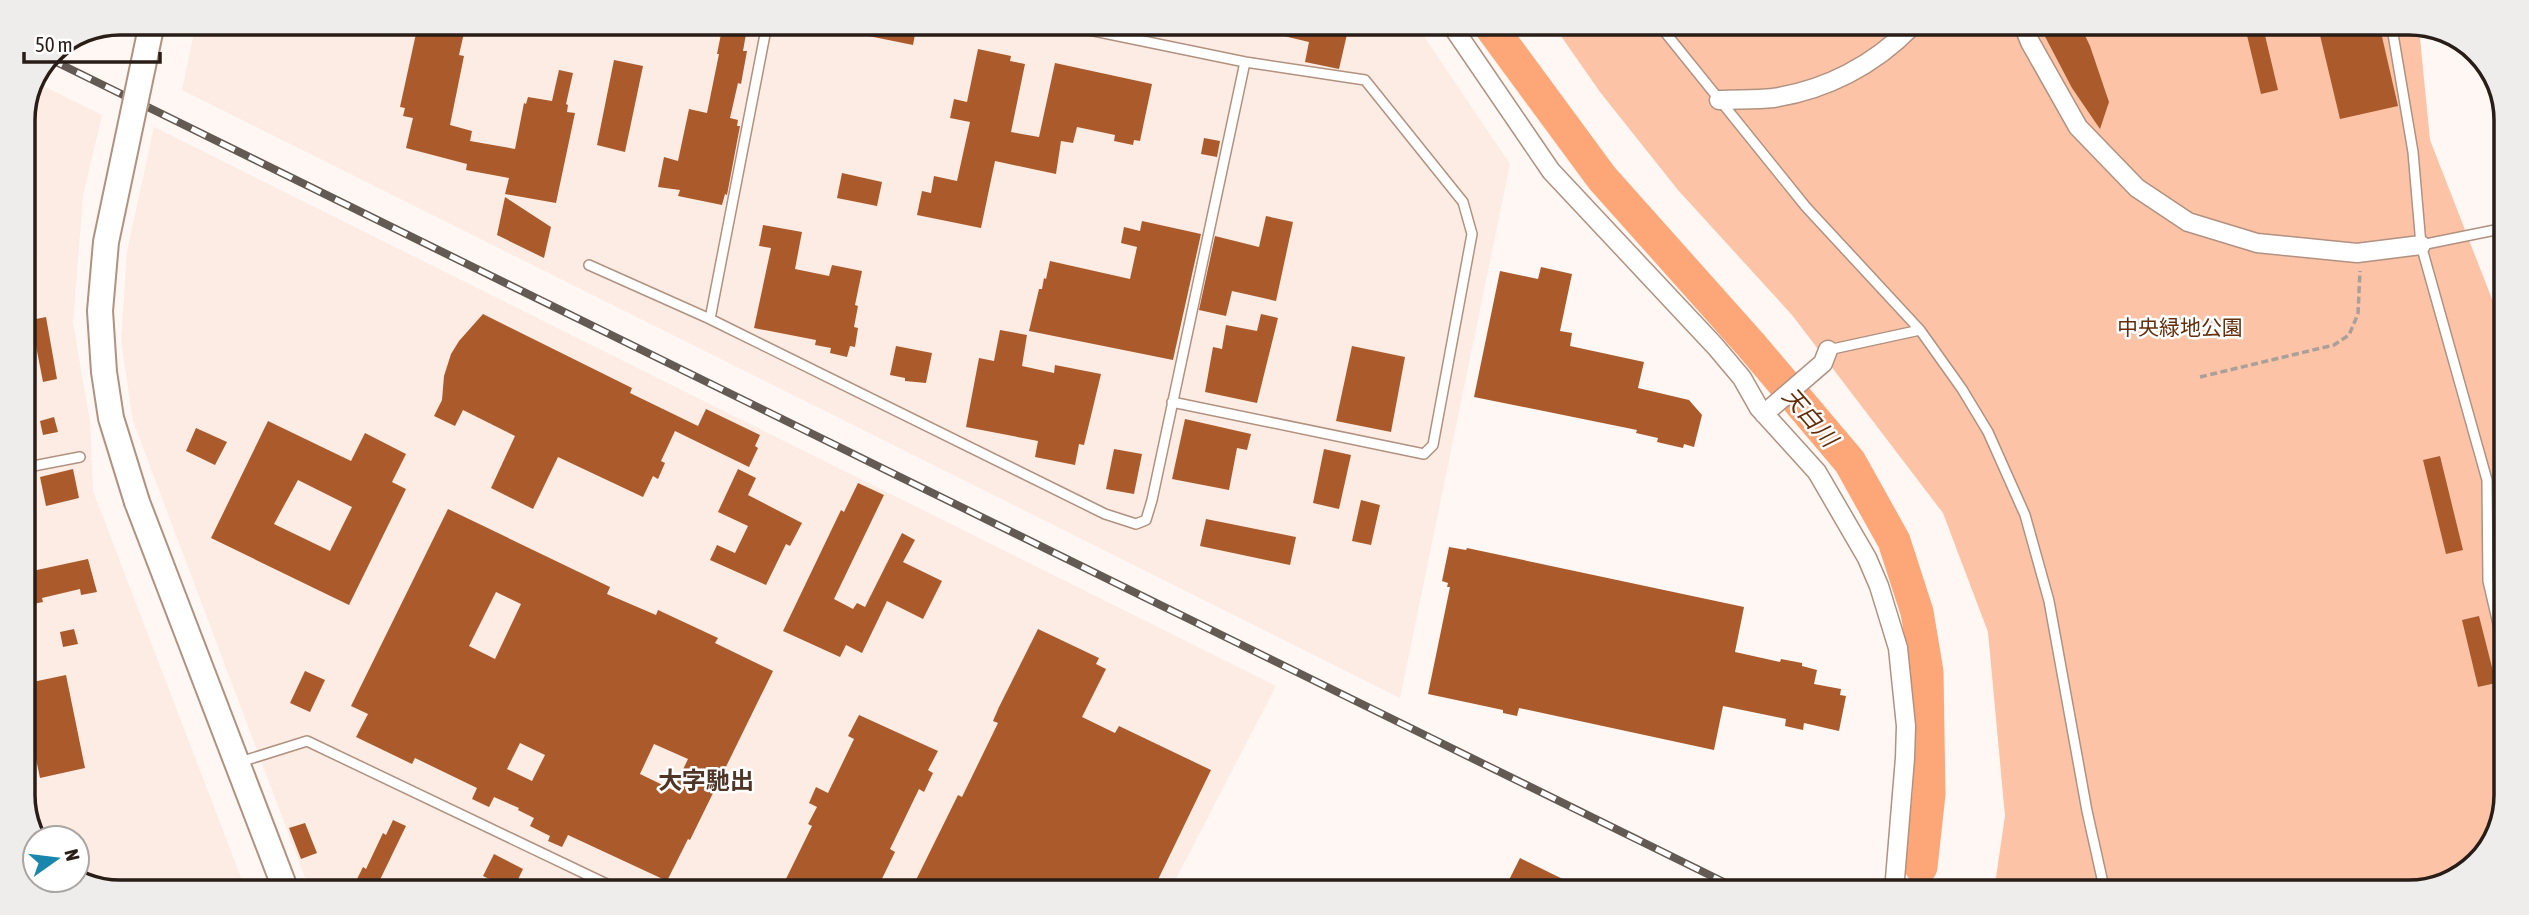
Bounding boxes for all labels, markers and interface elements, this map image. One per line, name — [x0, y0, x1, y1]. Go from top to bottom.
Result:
scale bar — [24, 21, 161, 65]
text: 50 m — [35, 32, 73, 56]
park label: 中央緑地公園 — [2117, 315, 2243, 339]
water label: 天白川 — [1778, 382, 1844, 454]
district label: 大字馳出 — [658, 767, 754, 794]
north arrow — [21, 824, 91, 894]
text: N — [60, 847, 85, 863]

